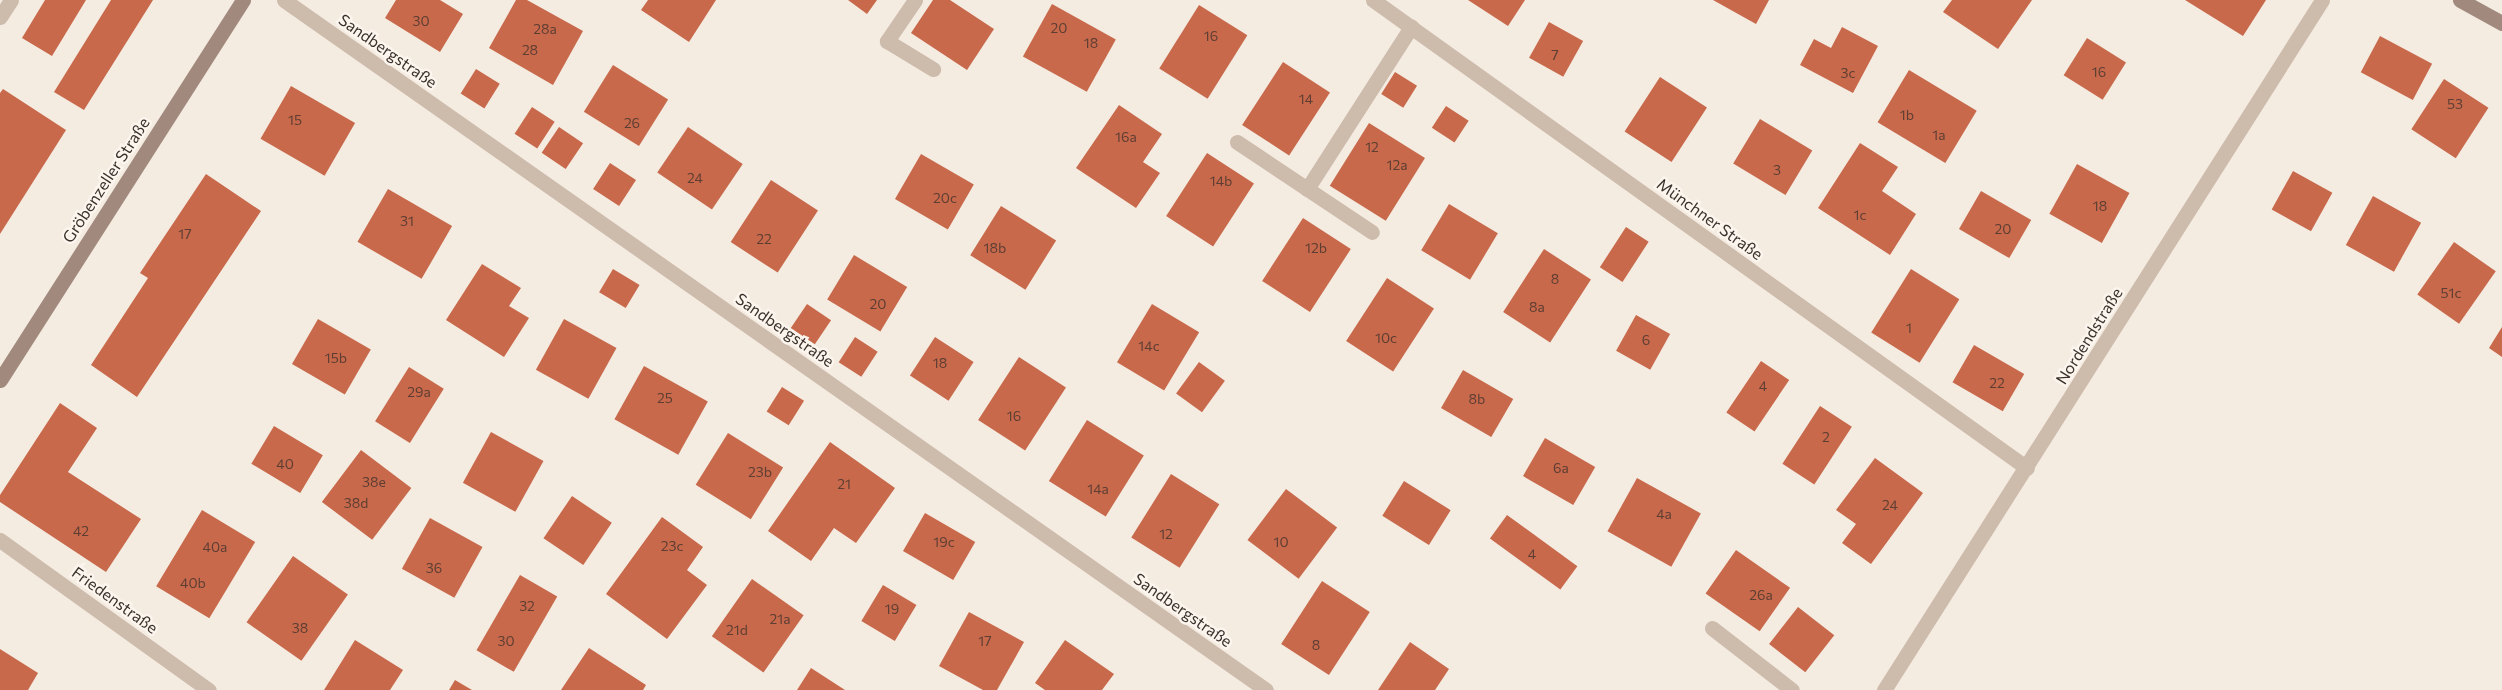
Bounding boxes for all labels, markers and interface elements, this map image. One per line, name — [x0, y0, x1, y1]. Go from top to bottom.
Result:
street label: Sandbergstraße — [335, 10, 441, 92]
house number: 30 — [412, 13, 430, 29]
house number: 20 — [1051, 20, 1067, 36]
house number: 28a — [533, 21, 557, 37]
house number: 16 — [1204, 28, 1218, 44]
house number: 18 — [1084, 35, 1098, 51]
house number: 28 — [522, 42, 538, 58]
house number: 7 — [1551, 47, 1559, 63]
house number: 16 — [2092, 64, 2106, 80]
house number: 3c — [1841, 65, 1855, 81]
house number: 14 — [1299, 91, 1313, 107]
house number: 53 — [2447, 96, 2463, 112]
house number: 1b — [1900, 107, 1914, 123]
house number: 15 — [288, 112, 302, 128]
street label: Gröbenzeller Straße — [58, 114, 154, 246]
house number: 26 — [624, 115, 640, 131]
house number: 1a — [1932, 127, 1946, 143]
house number: 16a — [1115, 129, 1137, 145]
house number: 12 — [1365, 139, 1379, 155]
house number: 12a — [1386, 157, 1408, 173]
house number: 3 — [1773, 162, 1781, 178]
house number: 24 — [687, 170, 703, 186]
house number: 14b — [1210, 173, 1232, 189]
street label: Münchner Straße — [1653, 174, 1767, 264]
house number: 20c — [933, 190, 957, 206]
house number: 18 — [2093, 198, 2107, 214]
house number: 1c — [1854, 207, 1866, 223]
house number: 31 — [400, 213, 414, 229]
house number: 20 — [1995, 221, 2011, 237]
house number: 17 — [178, 226, 192, 242]
house number: 22 — [756, 231, 772, 247]
house number: 18b — [984, 240, 1006, 256]
house number: 12b — [1305, 240, 1327, 256]
house number: 8 — [1551, 271, 1559, 287]
street label: Nordendstraße — [2052, 284, 2126, 388]
house number: 51c — [2441, 285, 2461, 301]
street label: Sandbergstraße — [732, 289, 838, 371]
house number: 20 — [870, 296, 886, 312]
house number: 8a — [1529, 299, 1545, 315]
house number: 1 — [1906, 320, 1912, 336]
house number: 10c — [1375, 330, 1397, 346]
house number: 6 — [1642, 332, 1650, 348]
house number: 14c — [1138, 338, 1160, 354]
house number: 15b — [325, 350, 347, 366]
house number: 18 — [933, 355, 947, 371]
house number: 22 — [1989, 375, 2005, 391]
house number: 4 — [1759, 378, 1767, 394]
house number: 29a — [407, 384, 431, 400]
house number: 25 — [657, 390, 673, 406]
house number: 8b — [1469, 391, 1485, 407]
house number: 16 — [1007, 408, 1021, 424]
house number: 2 — [1822, 429, 1830, 445]
house number: 40 — [276, 456, 294, 472]
house number: 6a — [1553, 460, 1569, 476]
house number: 23b — [748, 464, 772, 480]
house number: 38e — [362, 474, 386, 490]
house number: 21 — [837, 476, 851, 492]
house number: 14a — [1087, 481, 1109, 497]
house number: 38d — [344, 495, 368, 511]
house number: 24 — [1882, 497, 1898, 513]
house number: 4a — [1656, 506, 1672, 522]
house number: 42 — [73, 523, 89, 539]
house number: 12 — [1159, 526, 1173, 542]
house number: 19c — [933, 534, 955, 550]
house number: 10 — [1273, 534, 1289, 550]
house number: 23c — [661, 538, 683, 554]
house number: 40a — [203, 539, 227, 555]
house number: 4 — [1528, 546, 1536, 562]
house number: 36 — [426, 560, 442, 576]
street label: Friedenstraße — [68, 562, 162, 638]
street label: Sandbergstraße — [1130, 569, 1236, 651]
house number: 40b — [180, 575, 206, 591]
house number: 26a — [1749, 587, 1773, 603]
house number: 32 — [519, 598, 535, 614]
house number: 19 — [885, 601, 899, 617]
house number: 21a — [769, 611, 791, 627]
house number: 38 — [292, 620, 308, 636]
house number: 21d — [726, 622, 748, 638]
house number: 30 — [497, 633, 515, 649]
house number: 17 — [978, 633, 992, 649]
house number: 8 — [1312, 637, 1320, 653]

